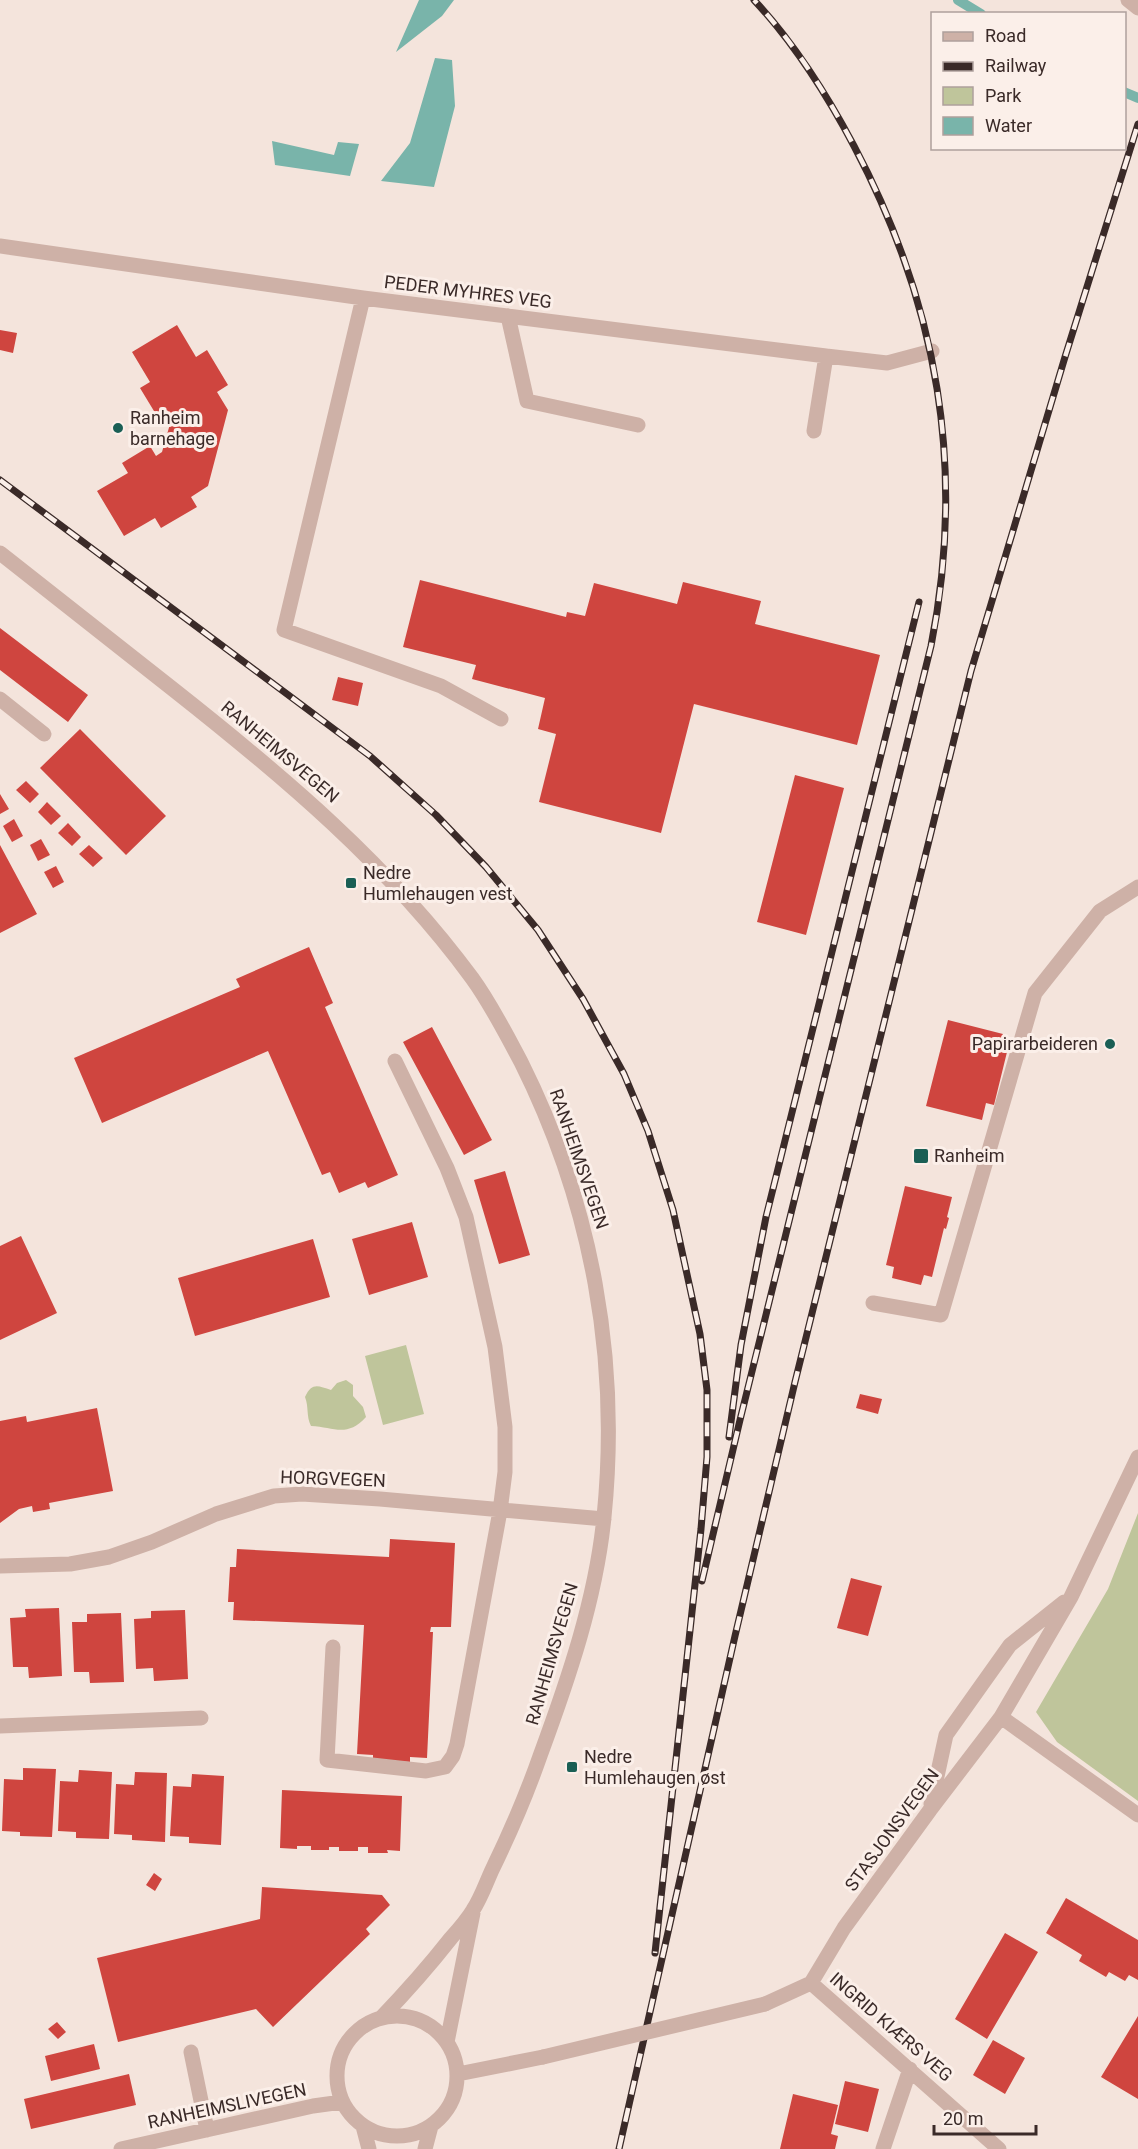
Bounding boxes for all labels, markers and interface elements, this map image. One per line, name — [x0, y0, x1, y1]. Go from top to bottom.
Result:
legend — [931, 12, 1126, 150]
text: Road — [985, 25, 1026, 46]
text: Railway — [985, 55, 1047, 76]
text: Park — [985, 85, 1022, 106]
text: Water — [985, 115, 1032, 136]
street label: PEDER MYHRES VEG — [383, 271, 553, 312]
place label: Ranheim barnehage — [130, 407, 215, 449]
marker: Ranheim barnehage — [111, 421, 125, 435]
street label: RANHEIMSVEGEN — [217, 696, 343, 807]
place label: Nedre Humlehaugen vest — [363, 862, 513, 904]
marker: Nedre Humlehaugen vest — [344, 876, 358, 890]
place label: Papirarbeideren — [972, 1033, 1098, 1054]
marker: Papirarbeideren — [1103, 1037, 1117, 1051]
street label: RANHEIMSVEGEN — [546, 1086, 613, 1232]
place label: Ranheim — [934, 1145, 1004, 1166]
marker: Ranheim — [912, 1147, 930, 1165]
street label: HORGVEGEN — [280, 1466, 386, 1491]
street label: RANHEIMSVEGEN — [521, 1580, 582, 1727]
place label: Nedre Humlehaugen øst — [584, 1746, 726, 1788]
marker: Nedre Humlehaugen øst — [565, 1760, 579, 1774]
street label: STASJONSVEGEN — [840, 1764, 943, 1895]
street label: INGRID KIÆRS VEG — [826, 1968, 957, 2086]
street label: RANHEIMSLIVEGEN — [146, 2078, 308, 2133]
scale bar — [934, 2098, 1036, 2136]
text: 20 m — [943, 2108, 983, 2129]

